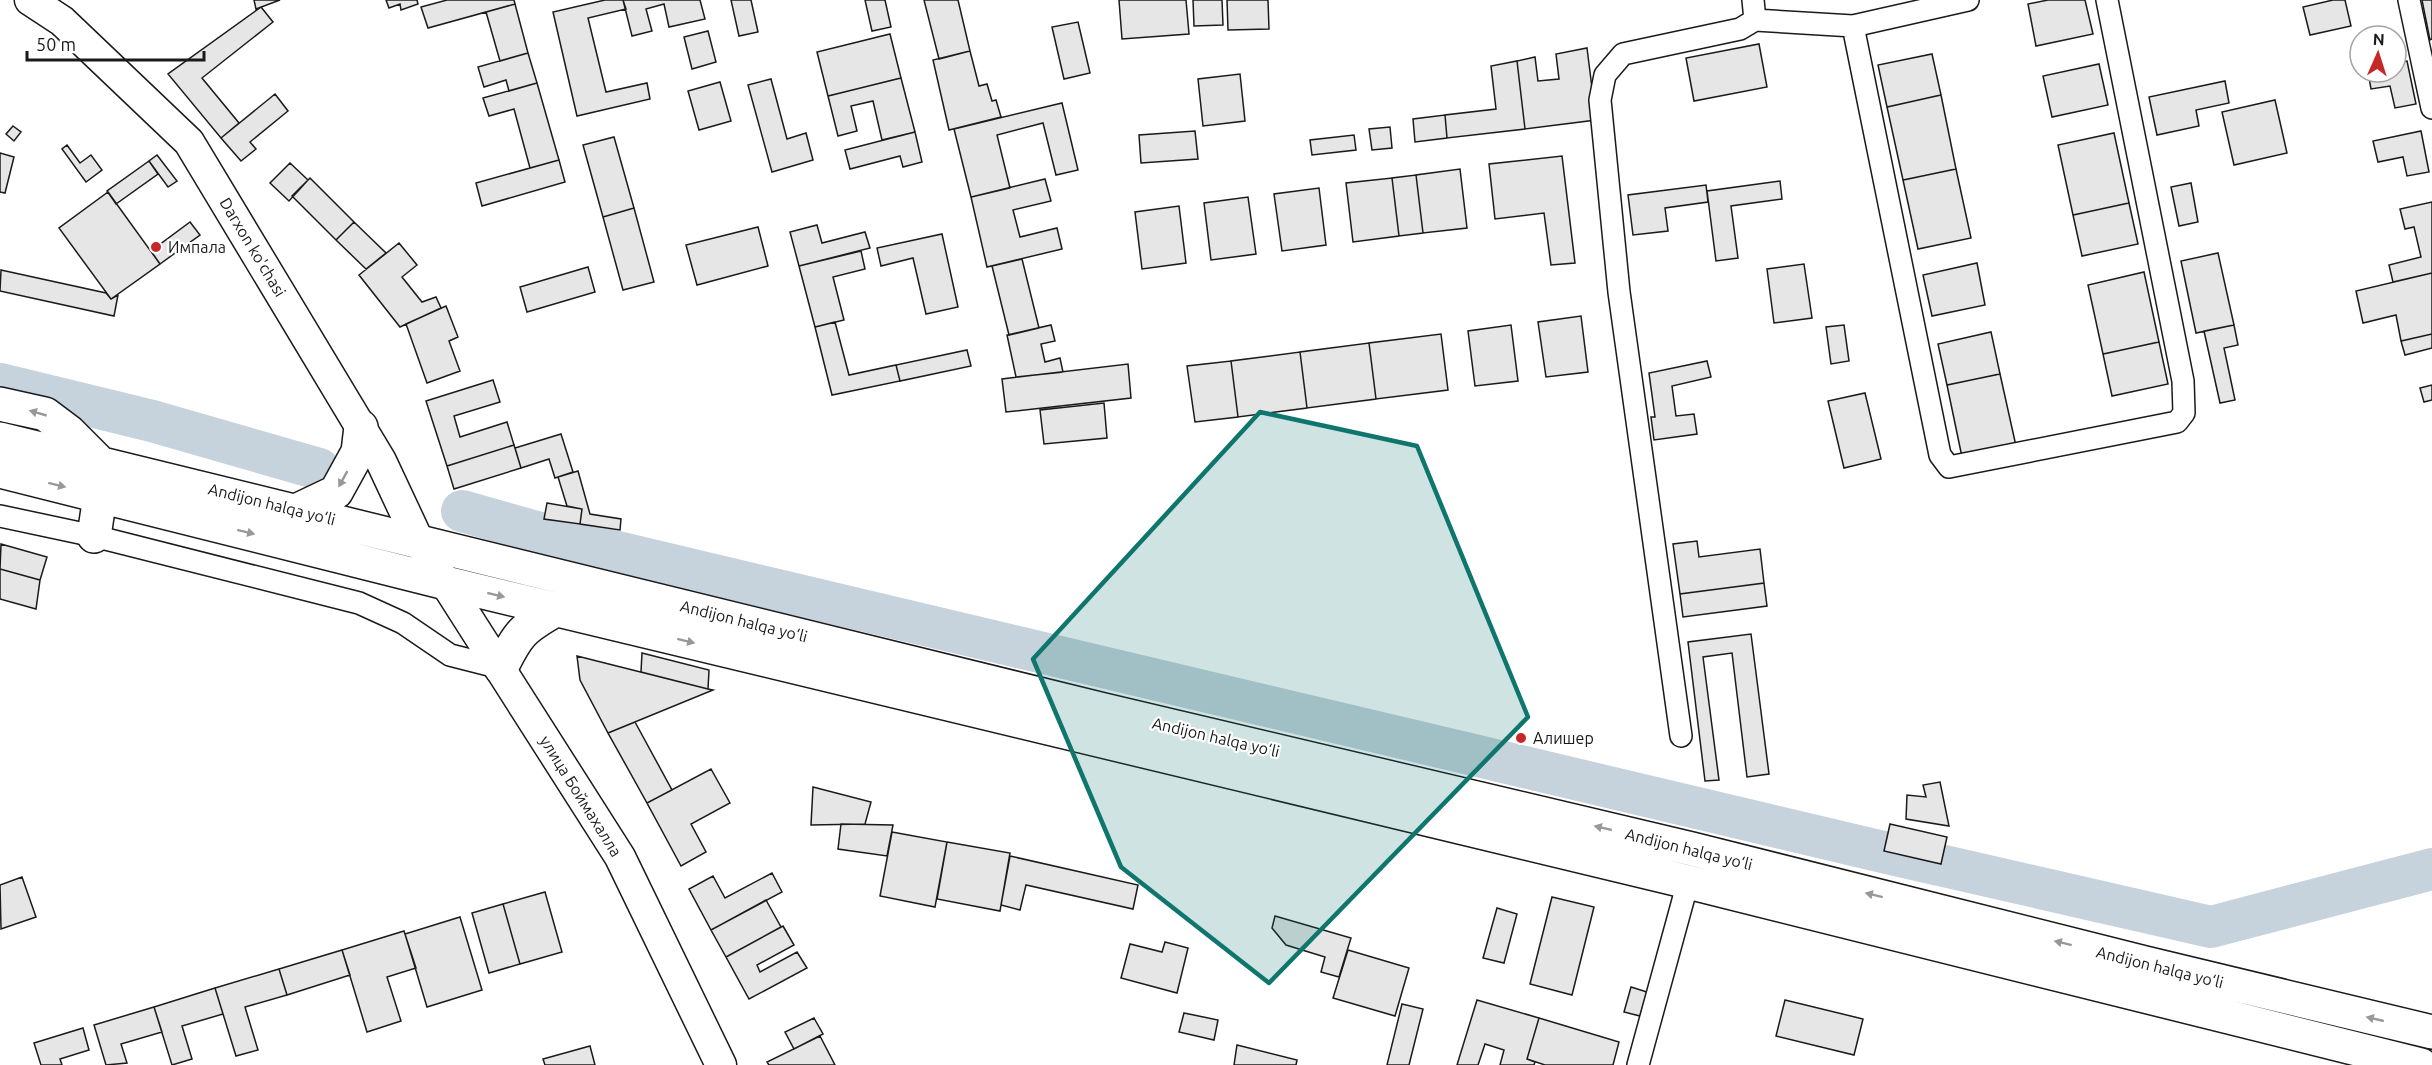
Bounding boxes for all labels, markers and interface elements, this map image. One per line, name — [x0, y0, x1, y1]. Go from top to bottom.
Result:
scale bar — [27, 24, 204, 62]
north arrow — [2348, 24, 2408, 84]
text: N — [2372, 30, 2385, 48]
text: 50 m — [36, 34, 76, 54]
street label: Darxon ko'chasi — [216, 194, 290, 300]
place label: Импала — [168, 238, 226, 256]
marker: Импала — [149, 240, 163, 254]
one-way arrow — [29, 408, 47, 417]
one-way arrow — [338, 471, 348, 488]
street label: Andijon halqa yo‘li — [207, 480, 337, 528]
one-way arrow — [48, 481, 66, 491]
one-way arrow — [237, 528, 255, 538]
one-way arrow — [487, 590, 506, 600]
street label: Andijon halqa yo‘li — [679, 597, 809, 645]
one-way arrow — [677, 636, 695, 646]
street label: Andijon halqa yo‘li — [1151, 714, 1281, 760]
place label: Алишер — [1533, 729, 1594, 747]
marker: Алишер — [1514, 731, 1528, 745]
street label: улица Боймахалла — [536, 732, 626, 860]
one-way arrow — [1594, 823, 1612, 833]
street label: Andijon halqa yo‘li — [1624, 825, 1754, 873]
one-way arrow — [1865, 890, 1883, 900]
one-way arrow — [2054, 937, 2072, 947]
street label: Andijon halqa yo‘li — [2095, 943, 2225, 991]
one-way arrow — [2366, 1013, 2384, 1023]

